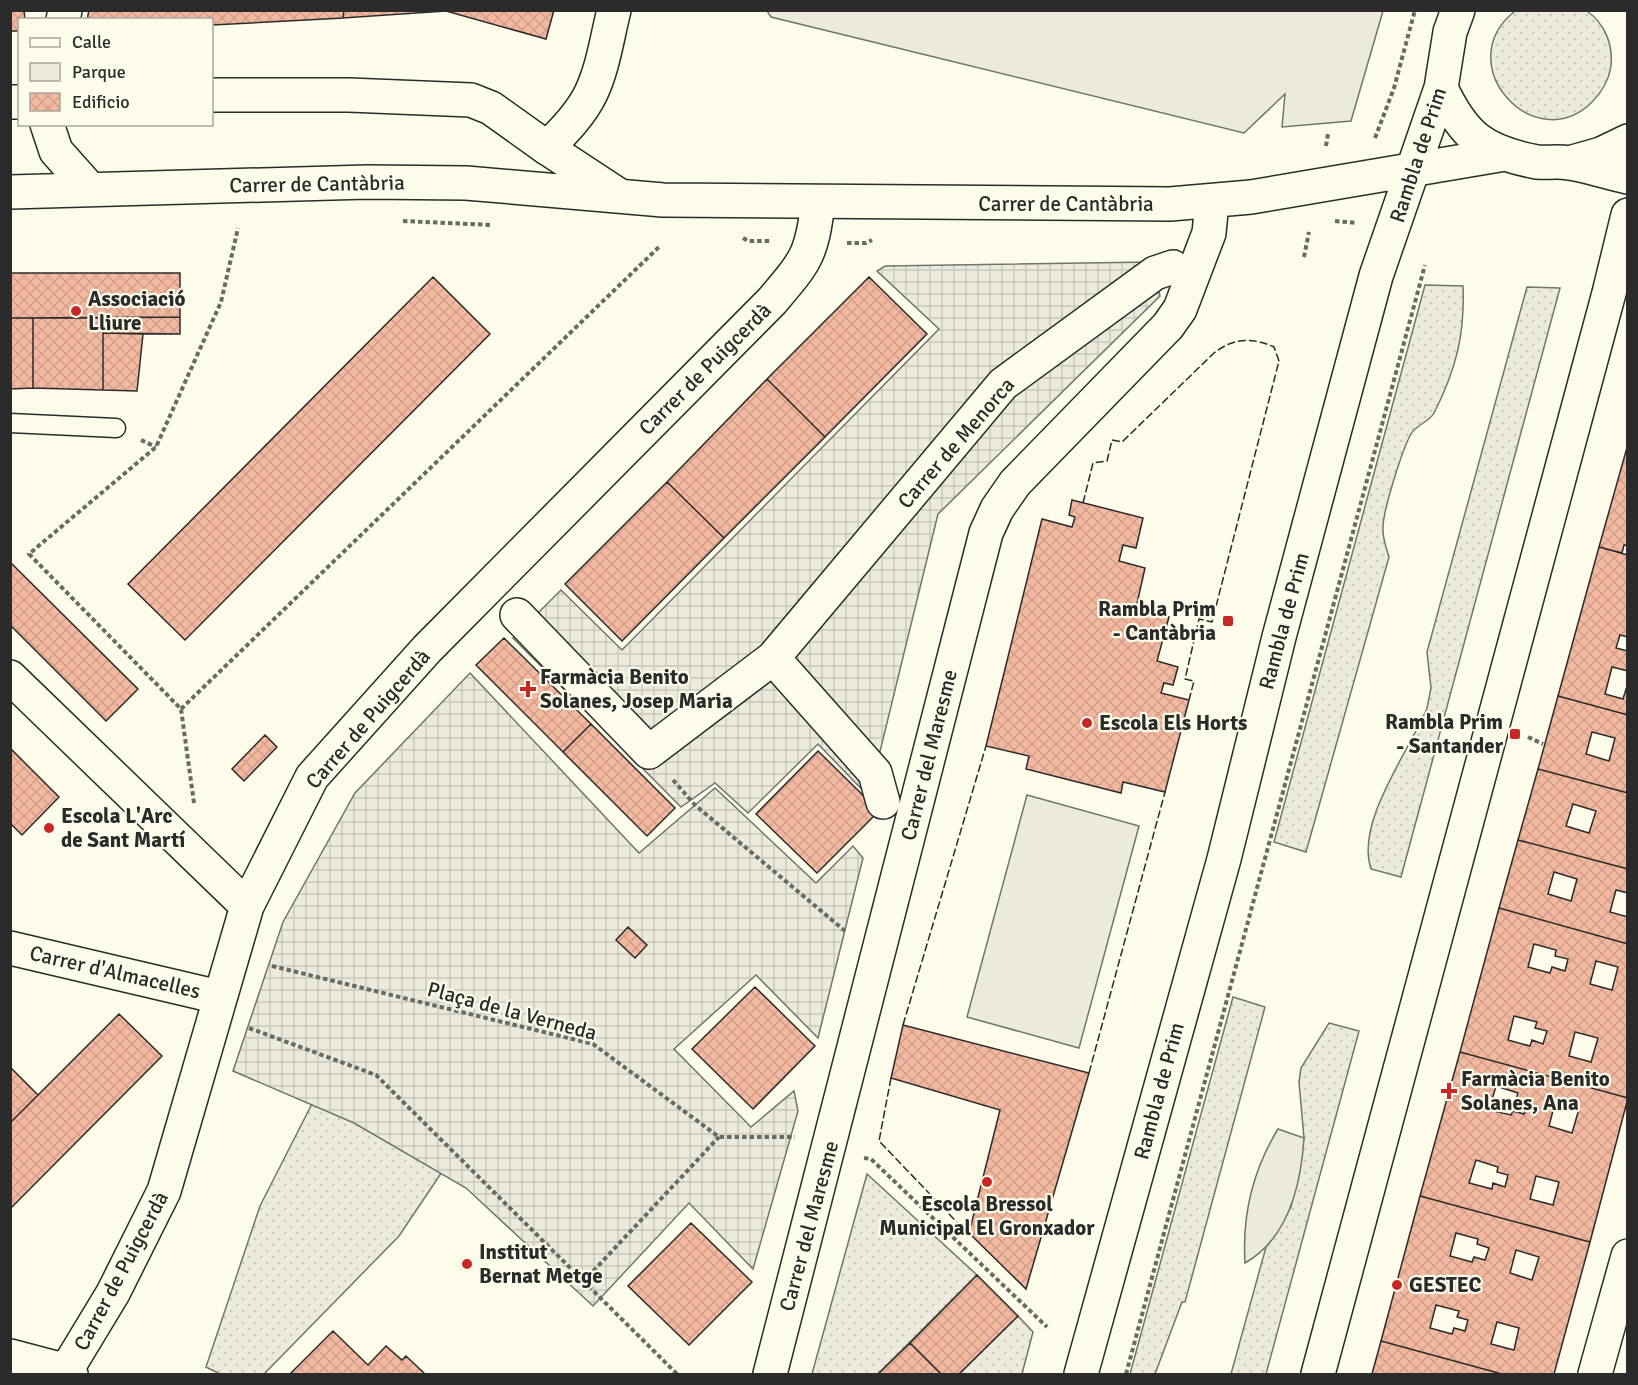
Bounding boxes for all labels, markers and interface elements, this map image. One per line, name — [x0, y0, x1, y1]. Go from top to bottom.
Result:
legend — [18, 18, 213, 126]
text: Calle — [72, 31, 111, 53]
text: Parque — [72, 61, 126, 83]
street label: Rambla de Prim — [1384, 84, 1452, 226]
text: Edificio — [72, 91, 130, 113]
street label: Carrer de Cantàbria — [229, 169, 405, 199]
street label: Carrer de Cantàbria — [978, 191, 1154, 217]
place label: Associació Lliure — [88, 286, 185, 336]
street label: Carrer de Puigcerdà — [633, 297, 777, 441]
marker: Associació Lliure — [69, 304, 83, 318]
street label: Carrer de Menorca — [892, 372, 1020, 514]
street label: Rambla de Prim — [1253, 550, 1315, 692]
place label: Rambla Prim - Cantàbria — [1098, 596, 1216, 646]
marker: Rambla Prim - Cantàbria — [1221, 614, 1235, 628]
street label: Carrer de Puigcerdà — [300, 644, 436, 794]
place label: Farmàcia Benito Solanes, Josep Maria — [540, 664, 733, 714]
street label: Carrer del Maresme — [895, 667, 963, 843]
marker: Farmàcia Benito Solanes, Josep Maria — [521, 682, 535, 696]
place label: Rambla Prim - Santander — [1385, 709, 1504, 759]
place label: Escola Els Horts — [1099, 710, 1247, 736]
marker: Escola Els Horts — [1080, 716, 1094, 730]
marker: Rambla Prim - Santander — [1508, 727, 1522, 741]
place label: Escola L'Arc de Sant Martí — [61, 803, 186, 853]
marker: Escola L'Arc de Sant Martí — [42, 821, 56, 835]
street label: Carrer d'Almacelles — [27, 940, 203, 1004]
street label: Plaça de la Verneda — [424, 976, 600, 1046]
street label: Rambla de Prim — [1128, 1020, 1190, 1162]
place label: Farmàcia Benito Solanes, Ana — [1461, 1066, 1610, 1116]
marker: Farmàcia Benito Solanes, Ana — [1442, 1084, 1456, 1098]
street label: Carrer del Maresme — [774, 1138, 844, 1314]
marker: Escola Bressol Municipal El Gronxador — [980, 1175, 994, 1189]
street label: Carrer de Puigcerdà — [68, 1187, 174, 1355]
place label: Escola Bressol Municipal El Gronxador — [879, 1191, 1095, 1241]
place label: Institut Bernat Metge — [479, 1239, 603, 1289]
marker: Institut Bernat Metge — [460, 1257, 474, 1271]
place label: GESTEC — [1409, 1272, 1482, 1298]
marker: GESTEC — [1390, 1278, 1404, 1292]

